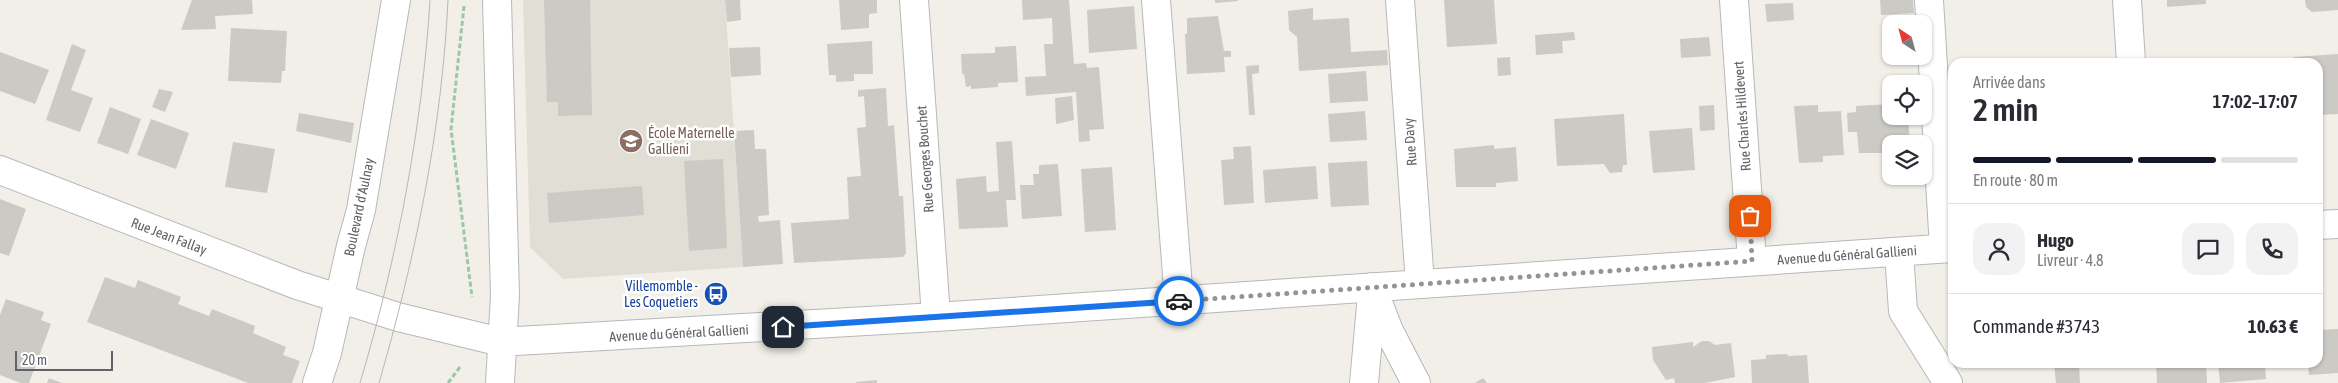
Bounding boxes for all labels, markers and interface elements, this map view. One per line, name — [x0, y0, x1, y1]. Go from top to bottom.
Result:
north arrow — [1882, 15, 1932, 65]
map controls — [1882, 15, 1932, 185]
street label: Rue Charles Hildevert — [1730, 60, 1754, 172]
text: Arrivée dans — [1973, 73, 2045, 91]
button: locate — [1882, 75, 1932, 125]
text: 17:02–17:07 — [2212, 90, 2298, 112]
text: 2 min — [1973, 91, 2038, 128]
street label: Rue Georges Bouchet — [913, 105, 937, 213]
street label: Rue Davy — [1400, 117, 1420, 166]
place label: École Maternelle Gallieni — [648, 125, 735, 157]
school or university icon: École Maternelle Gallieni — [618, 128, 644, 154]
button: layers — [1882, 135, 1932, 185]
street label: Boulevard d'Aulnay — [341, 156, 377, 258]
text: En route · 80 m — [1973, 171, 2058, 189]
pin — [1729, 195, 1771, 237]
icon: bag — [1736, 202, 1764, 230]
street label: Rue Jean Fallay — [129, 214, 209, 258]
button: person — [1973, 223, 2025, 275]
button: chat — [2182, 223, 2234, 275]
button: phone — [2246, 223, 2298, 275]
text: Hugo — [2037, 229, 2074, 251]
street label: Avenue du Général Gallieni — [1777, 242, 1917, 268]
text: Livreur · 4.8 — [2037, 251, 2104, 269]
courier — [1154, 276, 1204, 326]
place label: Villemomble - Les Coquetiers — [624, 278, 698, 310]
bus stop icon: Villemomble - Les Coquetiers — [703, 281, 729, 307]
icon: car — [1165, 287, 1193, 315]
pin — [762, 306, 804, 348]
icon: home — [769, 313, 797, 341]
text: Commande #3743 — [1973, 315, 2100, 337]
text: 10.63 € — [2248, 315, 2298, 337]
street label: Avenue du Général Gallieni — [609, 321, 749, 345]
scale bar — [15, 348, 112, 371]
text: 20 m — [22, 352, 47, 368]

